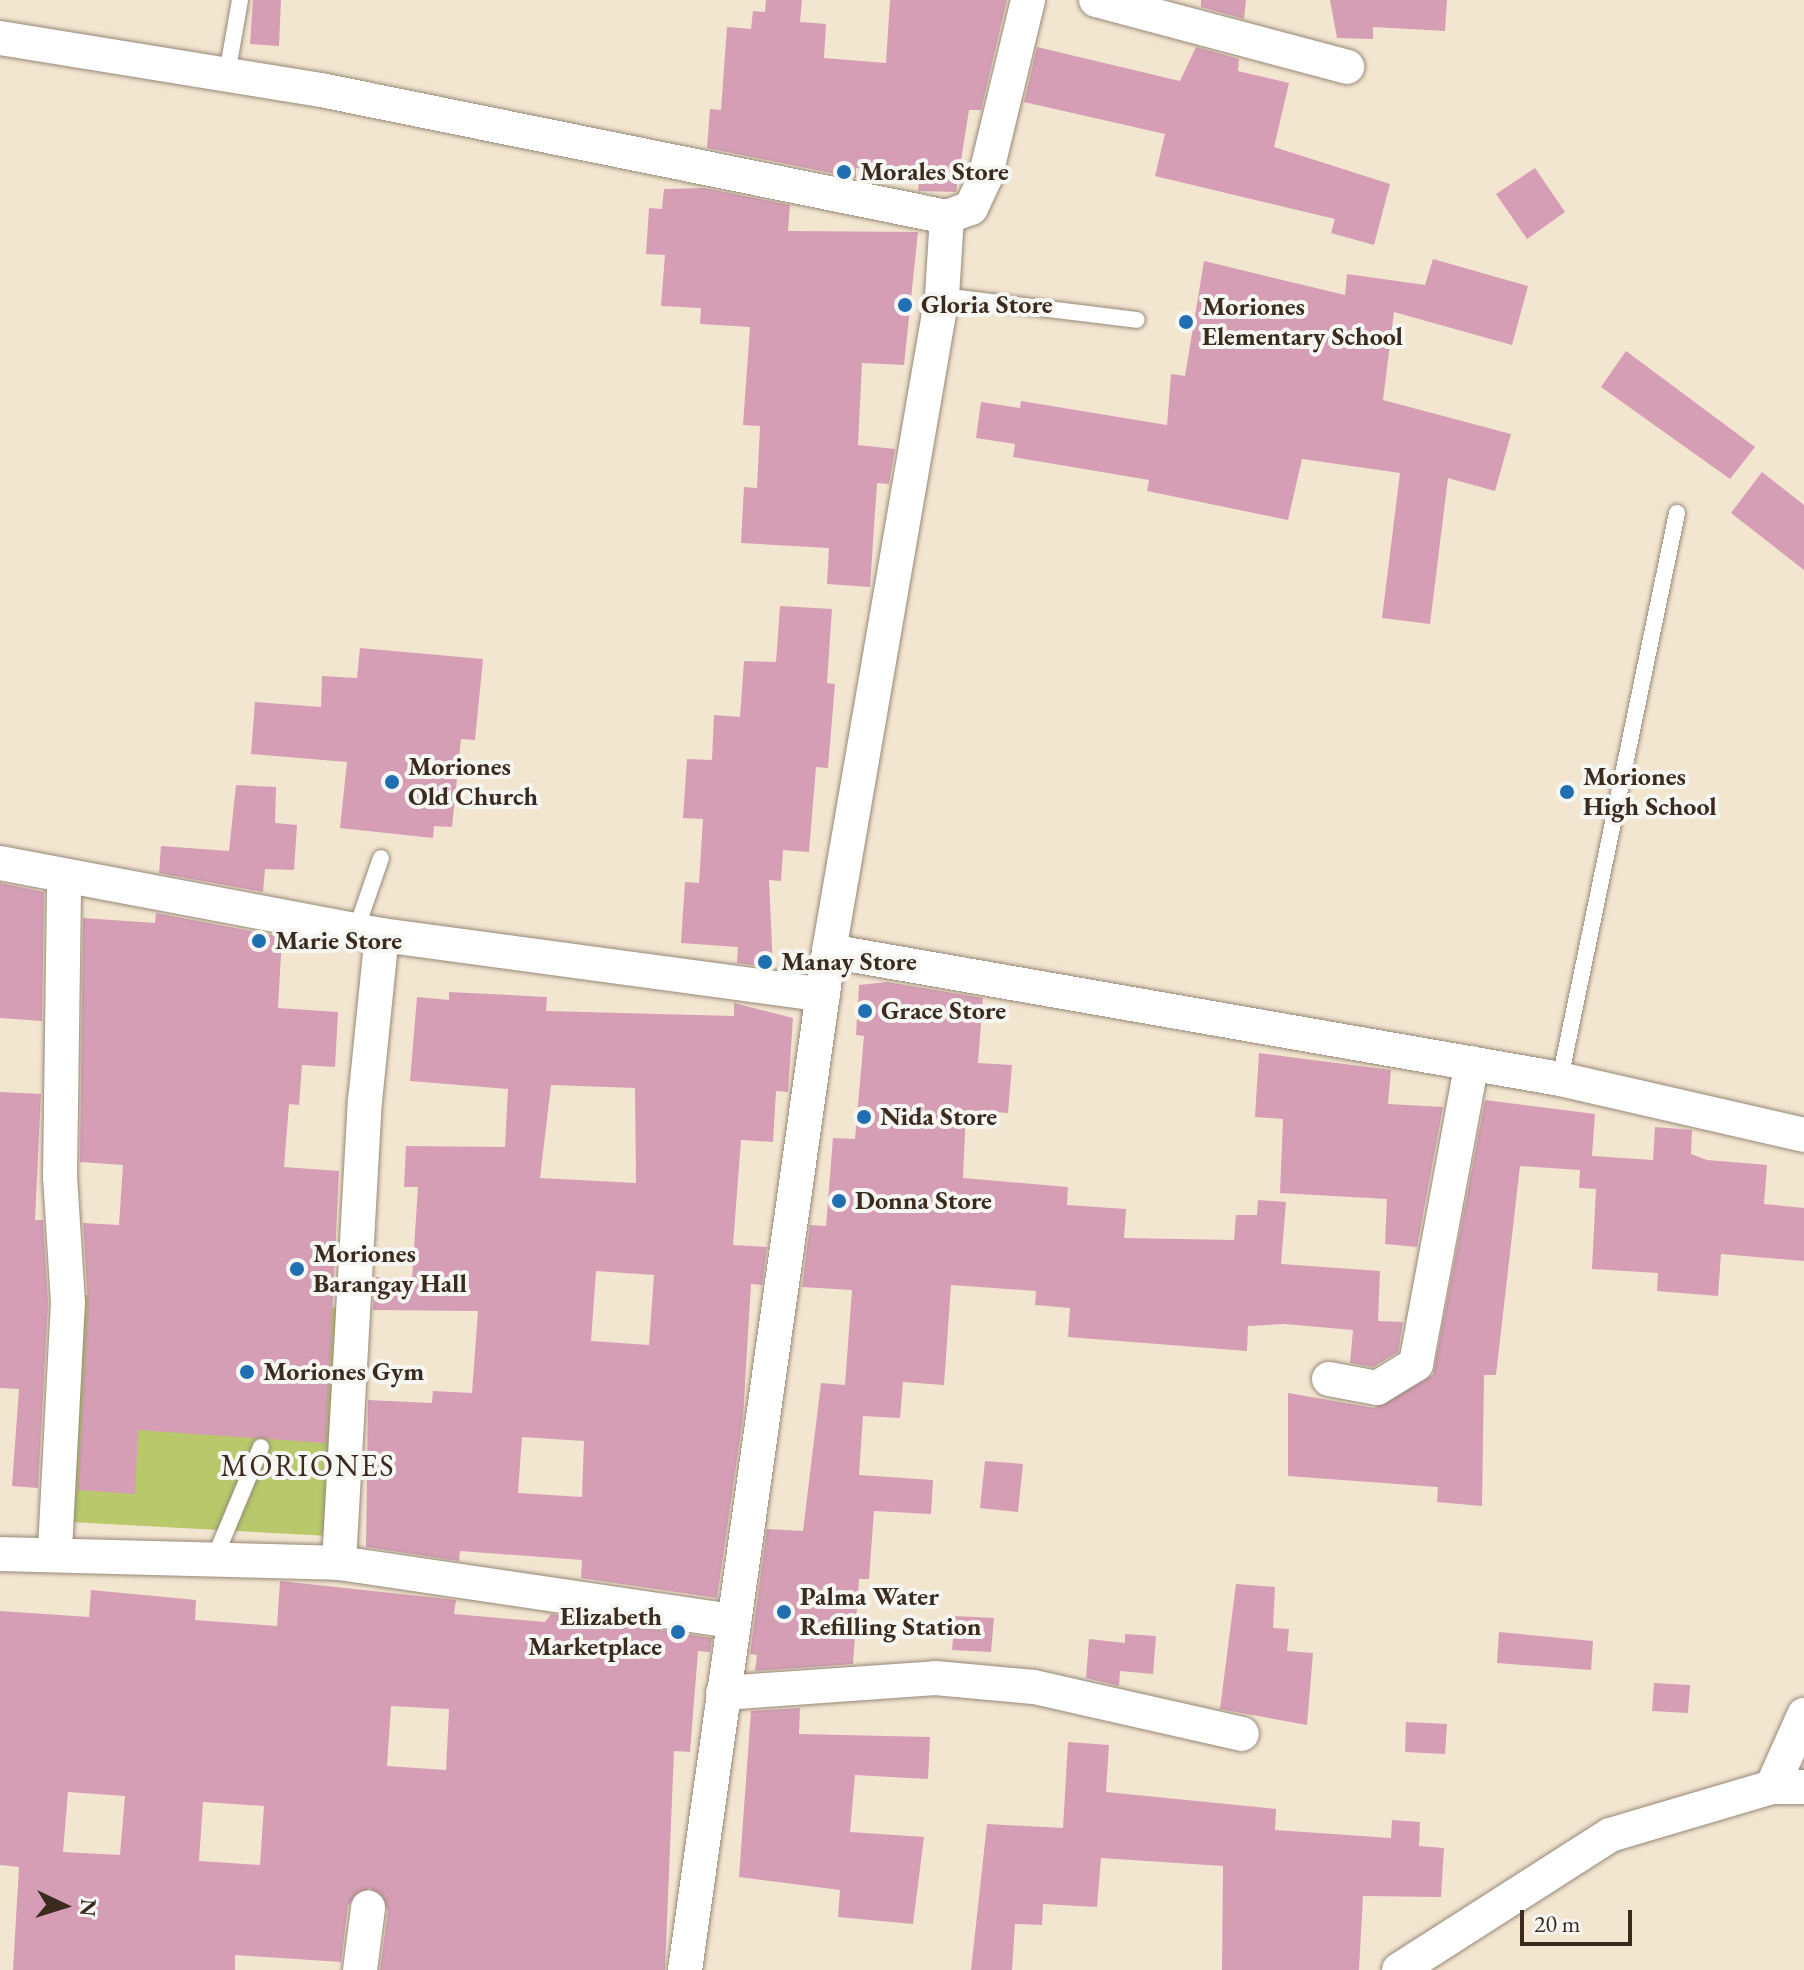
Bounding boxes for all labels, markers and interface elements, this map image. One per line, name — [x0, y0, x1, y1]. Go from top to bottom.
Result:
place label: Morales Store — [860, 156, 1009, 188]
marker: Morales Store — [835, 163, 853, 181]
place label: Gloria Store — [921, 289, 1053, 321]
place label: Moriones Elementary School — [1202, 291, 1403, 352]
marker: Gloria Store — [896, 296, 914, 314]
marker: Moriones Elementary School — [1177, 313, 1195, 331]
place label: Moriones Old Church — [408, 751, 538, 812]
place label: Moriones High School — [1583, 761, 1717, 822]
marker: Moriones Old Church — [383, 773, 401, 791]
marker: Moriones High School — [1558, 783, 1576, 801]
place label: Marie Store — [275, 925, 402, 957]
marker: Marie Store — [250, 932, 268, 950]
place label: Manay Store — [781, 946, 917, 978]
marker: Manay Store — [756, 953, 774, 971]
place label: Grace Store — [881, 995, 1006, 1027]
marker: Grace Store — [856, 1002, 874, 1020]
place label: Nida Store — [880, 1101, 997, 1133]
marker: Nida Store — [855, 1108, 873, 1126]
place label: Donna Store — [855, 1185, 992, 1217]
marker: Donna Store — [830, 1192, 848, 1210]
place label: Moriones Barangay Hall — [313, 1238, 467, 1300]
marker: Moriones Barangay Hall — [288, 1260, 306, 1278]
place label: Moriones Gym — [263, 1356, 424, 1388]
marker: Moriones Gym — [238, 1363, 256, 1381]
district label: MORIONES — [220, 1448, 396, 1484]
place label: Palma Water Refilling Station — [800, 1581, 982, 1642]
place label: Elizabeth Marketplace — [528, 1601, 662, 1662]
marker: Palma Water Refilling Station — [775, 1603, 793, 1621]
marker: Elizabeth Marketplace — [669, 1623, 687, 1641]
north arrow — [24, 1866, 104, 1946]
scale bar — [1524, 1894, 1636, 1944]
text: N — [73, 1898, 104, 1918]
text: 20 m — [1534, 1908, 1581, 1939]

